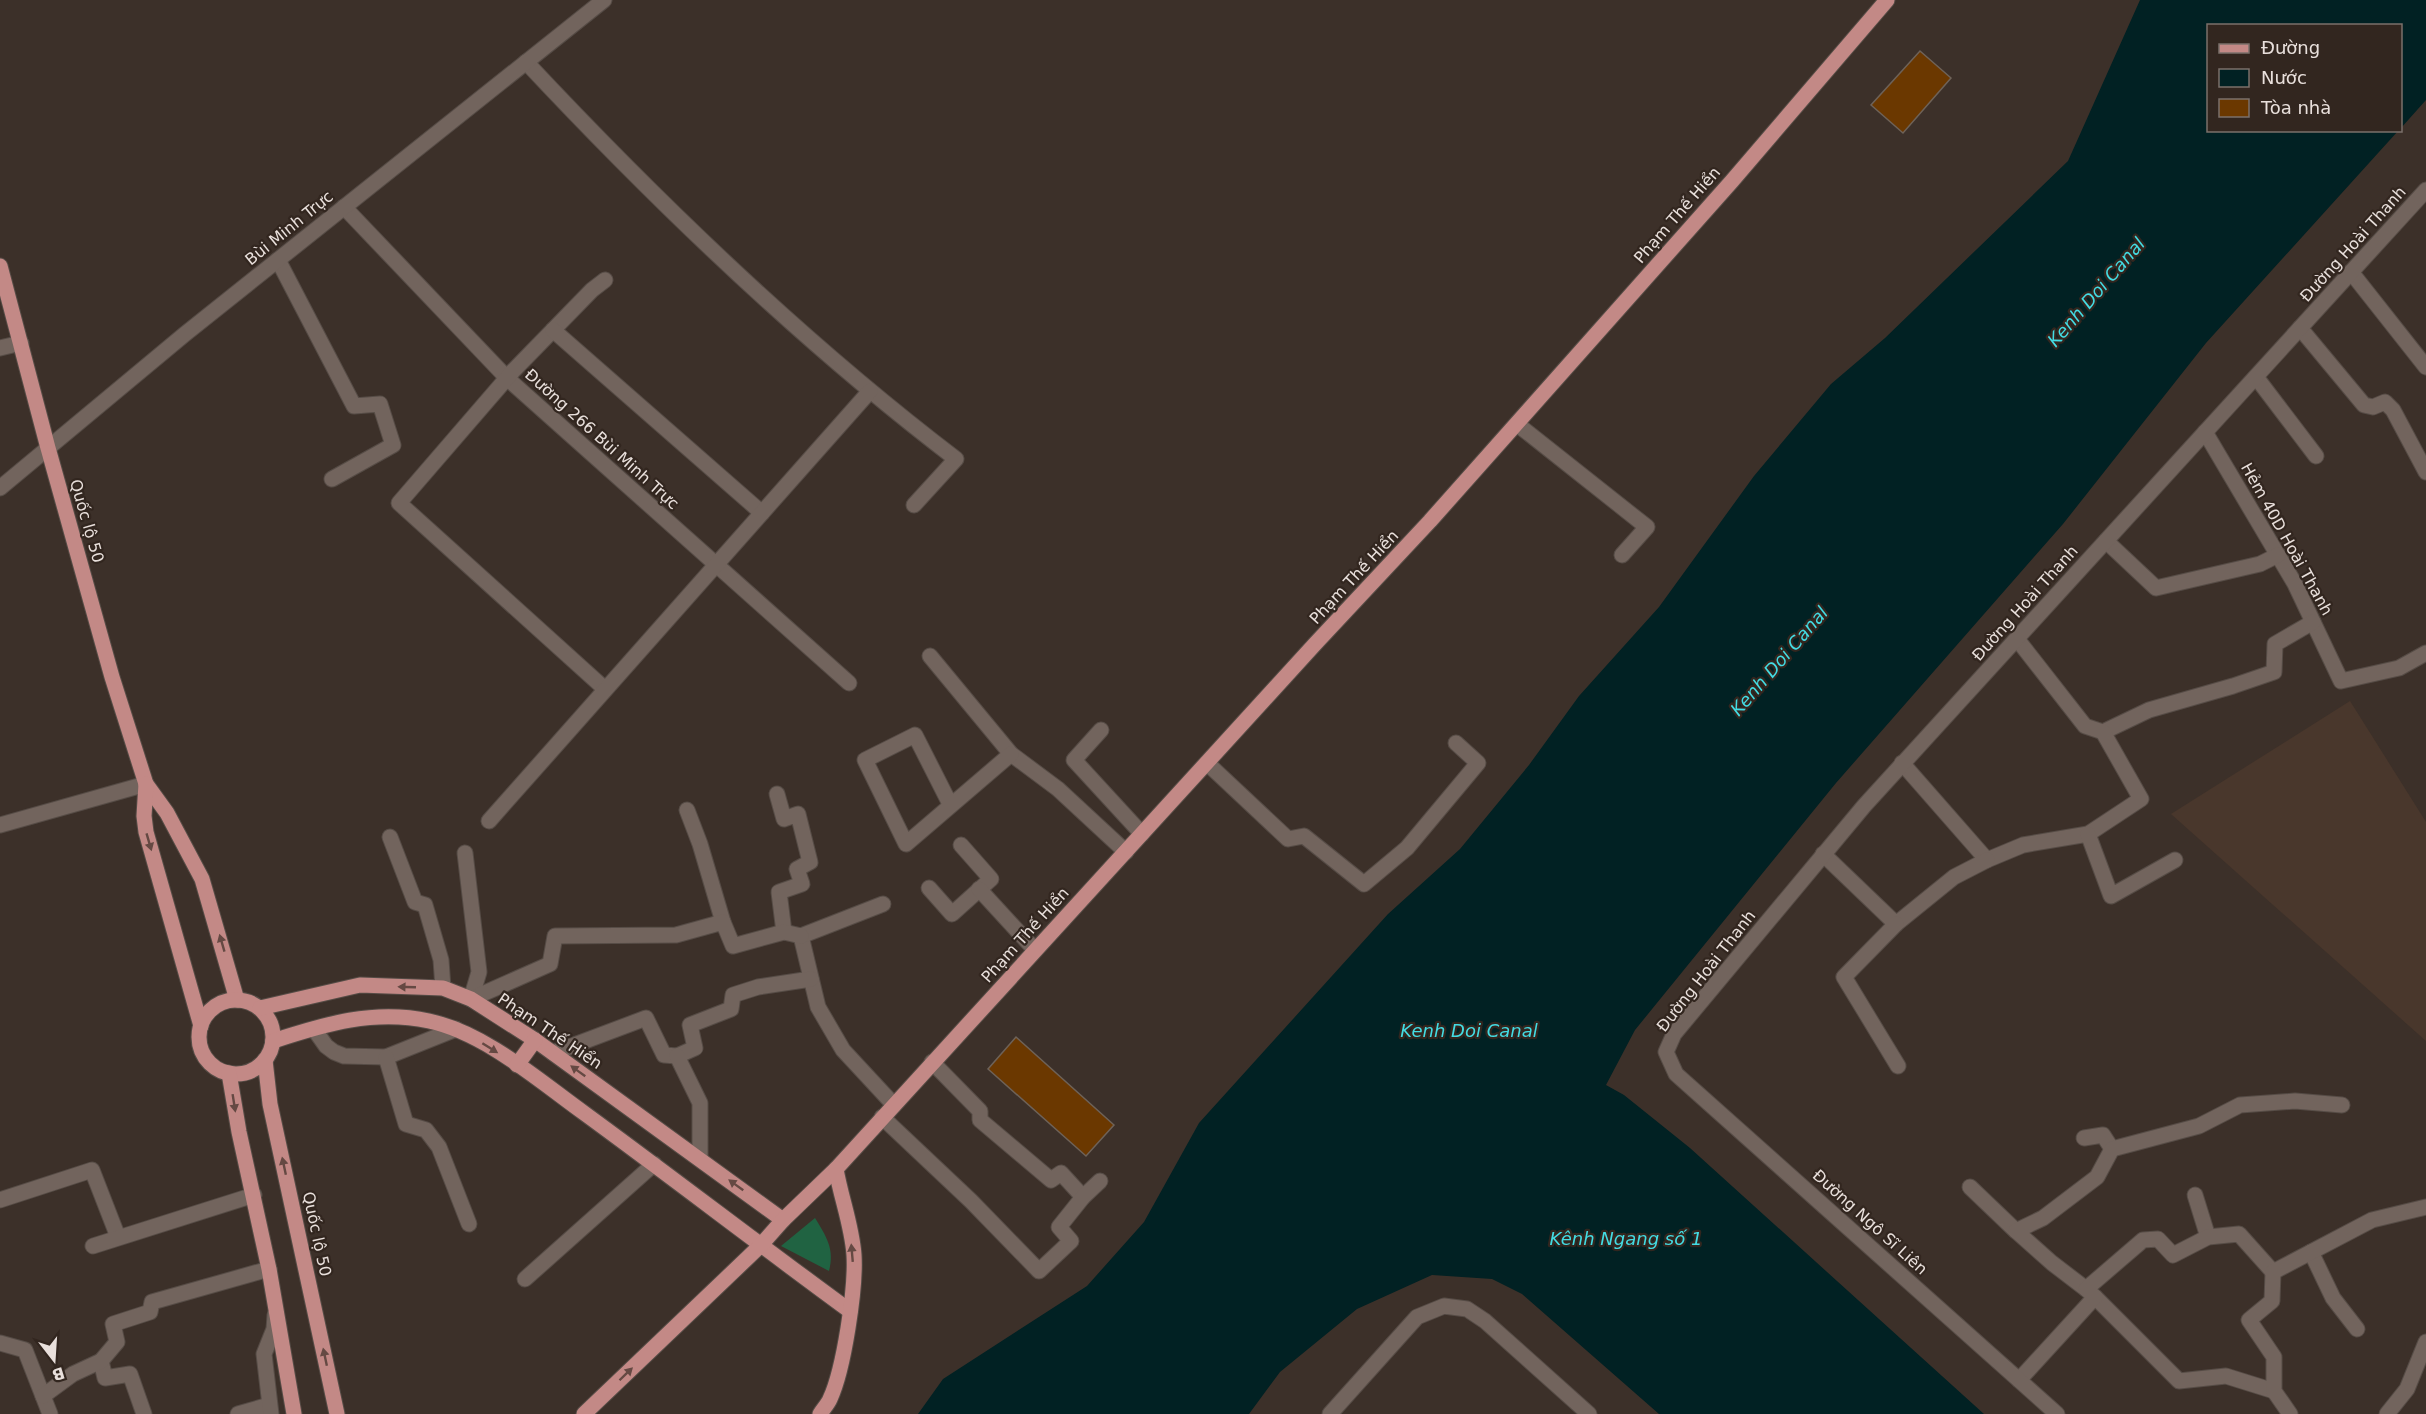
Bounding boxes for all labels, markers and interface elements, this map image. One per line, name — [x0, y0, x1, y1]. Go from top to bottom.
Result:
legend — [2207, 24, 2402, 132]
text: Đường — [2261, 37, 2320, 58]
text: Nước — [2261, 67, 2307, 88]
text: Tòa nhà — [2260, 97, 2331, 118]
street label: Phạm Thế Hiển — [1630, 163, 1724, 267]
street label: Đường Hoài Thanh — [2296, 182, 2410, 306]
street label: Bùi Minh Trực — [241, 187, 337, 269]
water label: Kenh Doi Canal — [2043, 233, 2149, 351]
street label: Đường 266 Bùi Minh Trực — [521, 365, 683, 513]
street label: Hẻm 40D Hoài Thanh — [2237, 459, 2337, 619]
street label: Quốc lộ 50 — [66, 477, 108, 565]
street label: Phạm Thế Hiển — [1306, 526, 1402, 628]
street label: Đường Hoài Thanh — [1968, 541, 2082, 665]
water label: Kenh Doi Canal — [1726, 602, 1832, 720]
one-way arrow — [145, 833, 154, 851]
street label: Phạm Thế Hiển — [977, 883, 1073, 987]
street label: Đường Hoài Thanh — [1653, 906, 1759, 1036]
one-way arrow — [216, 934, 226, 953]
one-way arrow — [397, 982, 416, 992]
street label: Phạm Thế Hiển — [494, 989, 606, 1073]
water label: Kenh Doi Canal — [1400, 1020, 1538, 1041]
one-way arrow — [482, 1042, 498, 1053]
one-way arrow — [570, 1066, 586, 1077]
one-way arrow — [230, 1093, 239, 1112]
one-way arrow — [278, 1157, 288, 1175]
street label: Đường Ngô Sĩ Liên — [1809, 1166, 1931, 1278]
one-way arrow — [728, 1179, 744, 1191]
street label: Quốc lộ 50 — [299, 1190, 335, 1278]
water label: Kênh Ngang số 1 — [1550, 1228, 1702, 1249]
one-way arrow — [847, 1243, 857, 1262]
north arrow — [24, 1330, 84, 1390]
one-way arrow — [320, 1347, 329, 1366]
text: B — [50, 1363, 67, 1385]
one-way arrow — [619, 1367, 633, 1381]

